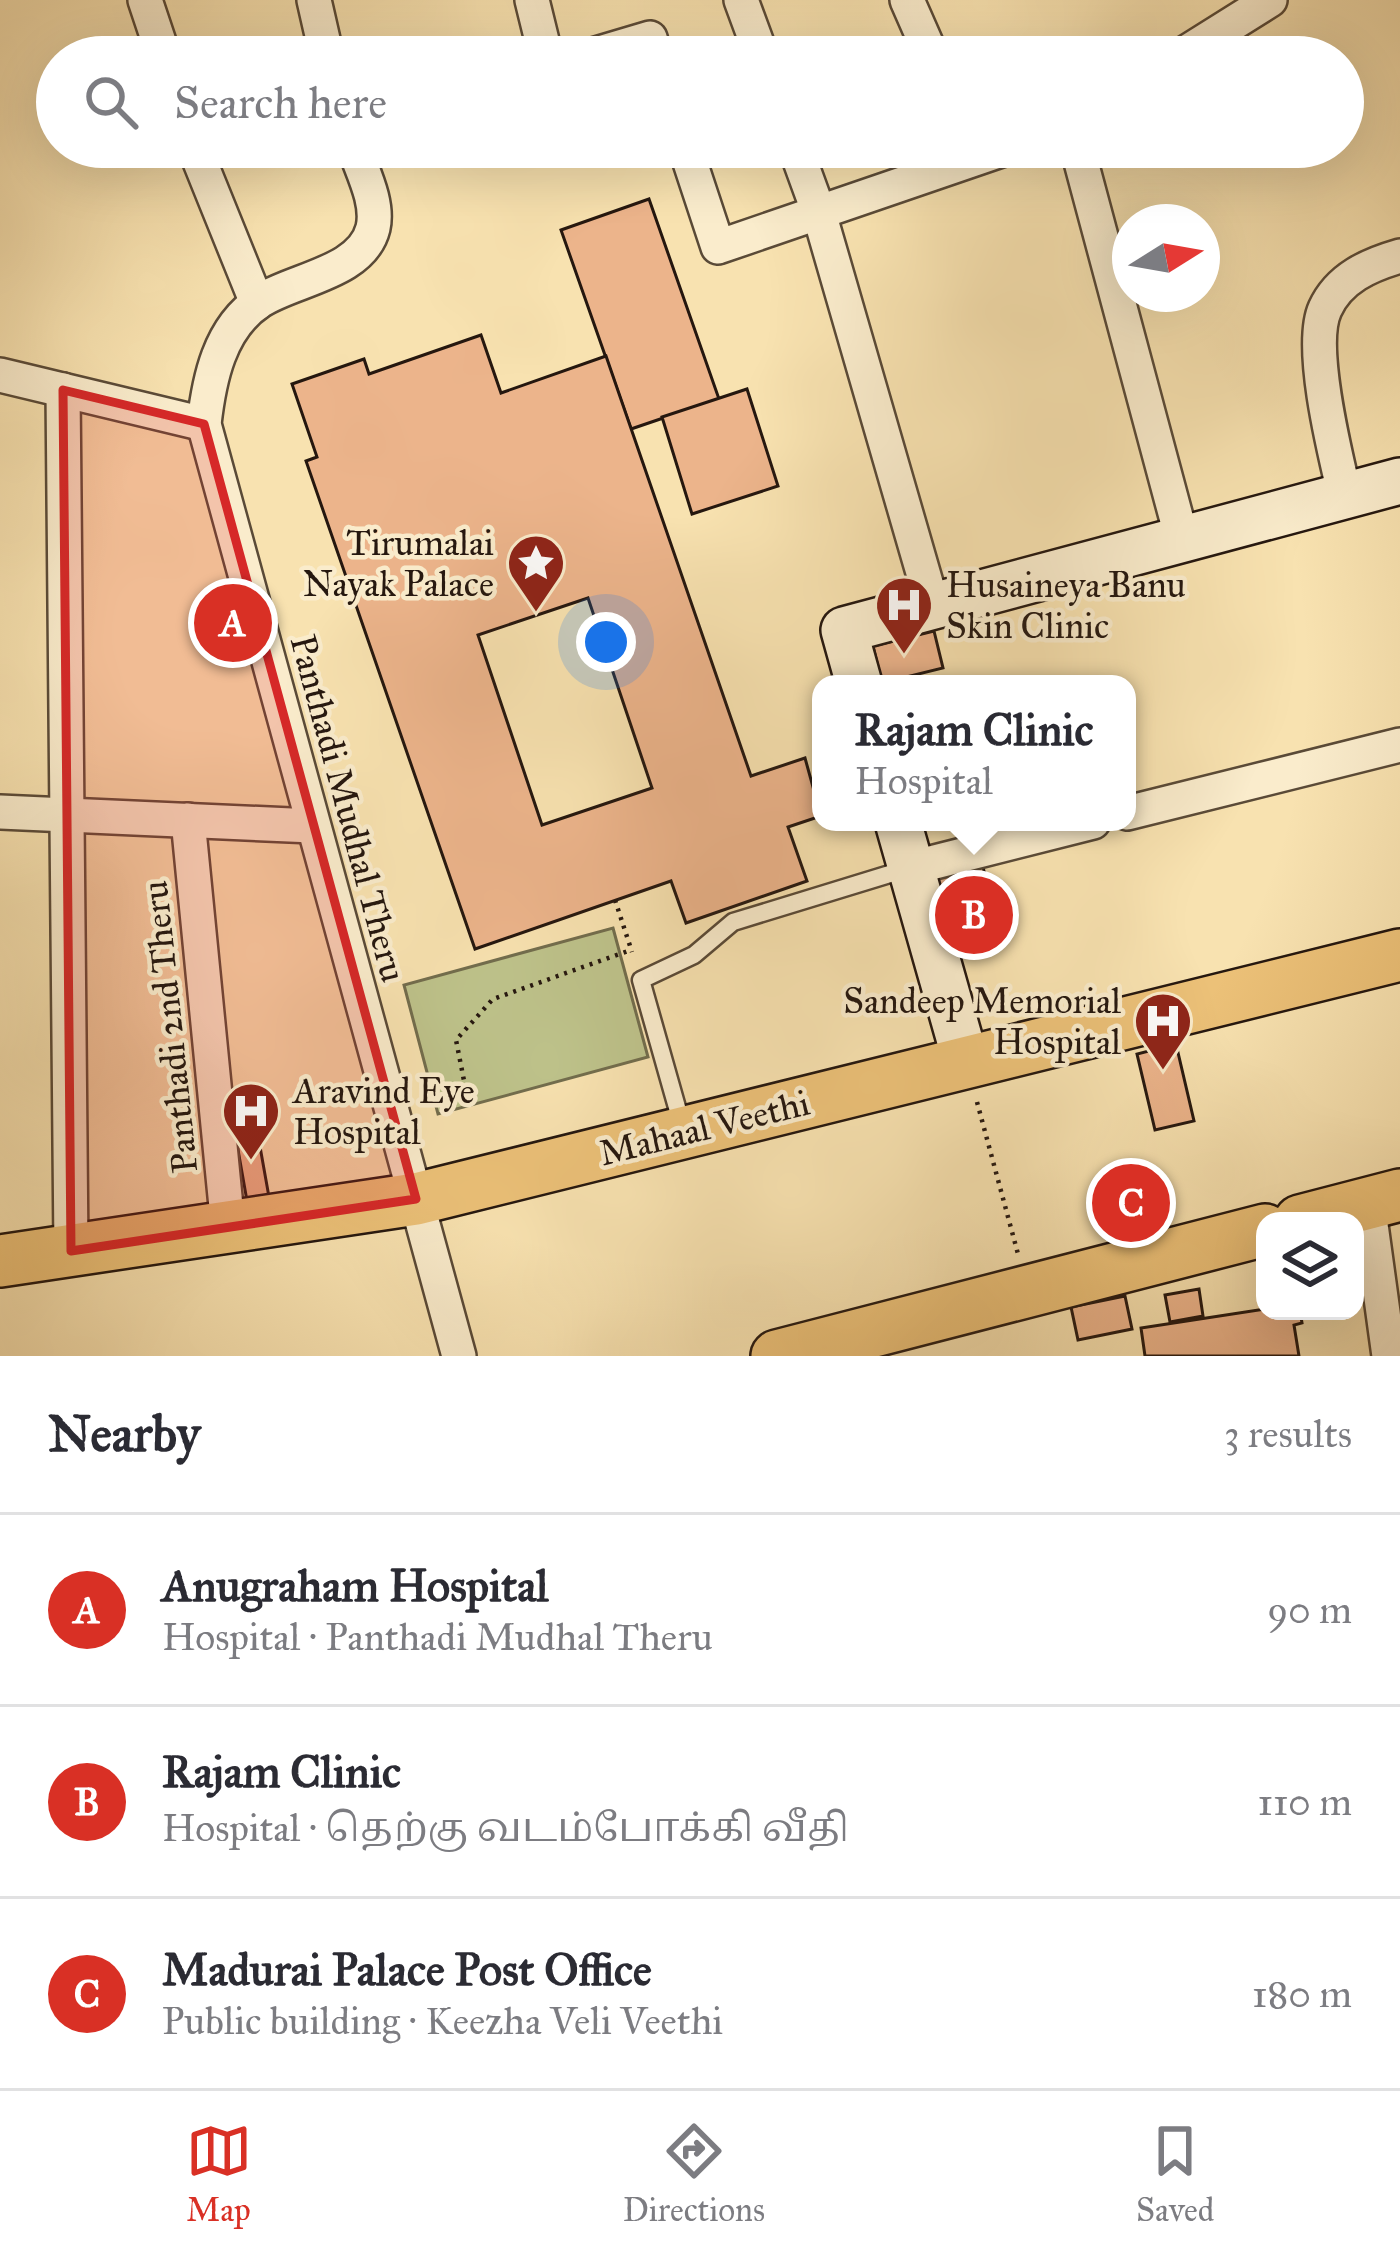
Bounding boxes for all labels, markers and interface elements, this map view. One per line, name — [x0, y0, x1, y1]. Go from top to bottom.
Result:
search box — [36, 36, 1364, 168]
icon: search — [78, 69, 144, 135]
text: Search here — [174, 75, 387, 130]
north arrow — [1112, 204, 1220, 312]
place label: Tirumalai Nayak Palace — [303, 521, 494, 606]
place icon: Tirumalai Nayak Palace — [505, 532, 567, 614]
place label: Husaineya Banu Skin Clinic — [946, 563, 1186, 648]
hospital icon: Husaineya Banu Skin Clinic — [873, 574, 935, 656]
pin: A — [194, 578, 272, 668]
your location — [576, 612, 636, 672]
street label: Panthadi Mudhal Theru — [281, 630, 416, 987]
popup — [812, 675, 1136, 831]
text: Rajam Clinic — [855, 702, 1093, 757]
text: Hospital — [855, 757, 993, 805]
pin: B — [935, 870, 1013, 960]
street label: Panthadi 2nd Theru — [133, 879, 207, 1175]
place label: Sandeep Memorial Hospital — [843, 979, 1121, 1064]
hospital icon: Sandeep Memorial Hospital — [1132, 990, 1194, 1072]
place label: Aravind Eye Hospital — [291, 1069, 475, 1154]
hospital icon: Aravind Eye Hospital — [220, 1080, 282, 1162]
street label: Mahaal Veethi — [594, 1081, 814, 1175]
pin: C — [1092, 1158, 1170, 1248]
map controls — [1256, 1212, 1364, 1320]
button: layers — [1256, 1212, 1364, 1320]
text: Nearby — [48, 1403, 200, 1465]
text: 3 results — [1224, 1410, 1352, 1458]
text: Anugraham Hospital — [162, 1558, 548, 1613]
text: A — [74, 1586, 100, 1634]
text: 90 m — [1267, 1586, 1352, 1634]
text: Hospital · Panthadi Mudhal Theru — [162, 1613, 713, 1661]
text: Rajam Clinic — [162, 1744, 401, 1799]
text: B — [74, 1778, 100, 1826]
text: 110 m — [1257, 1778, 1352, 1826]
text: Hospital · தெற்கு வடம்போக்கி வீதி — [162, 1804, 849, 1852]
text: Madurai Palace Post Office — [162, 1942, 652, 1997]
text: C — [74, 1970, 100, 2018]
text: 180 m — [1252, 1970, 1352, 2018]
text: Public building · Keezha Veli Veethi — [162, 1997, 723, 2045]
tab: Map — [186, 2118, 252, 2230]
tab: Directions — [623, 2118, 765, 2230]
tab: Saved — [1136, 2118, 1214, 2230]

